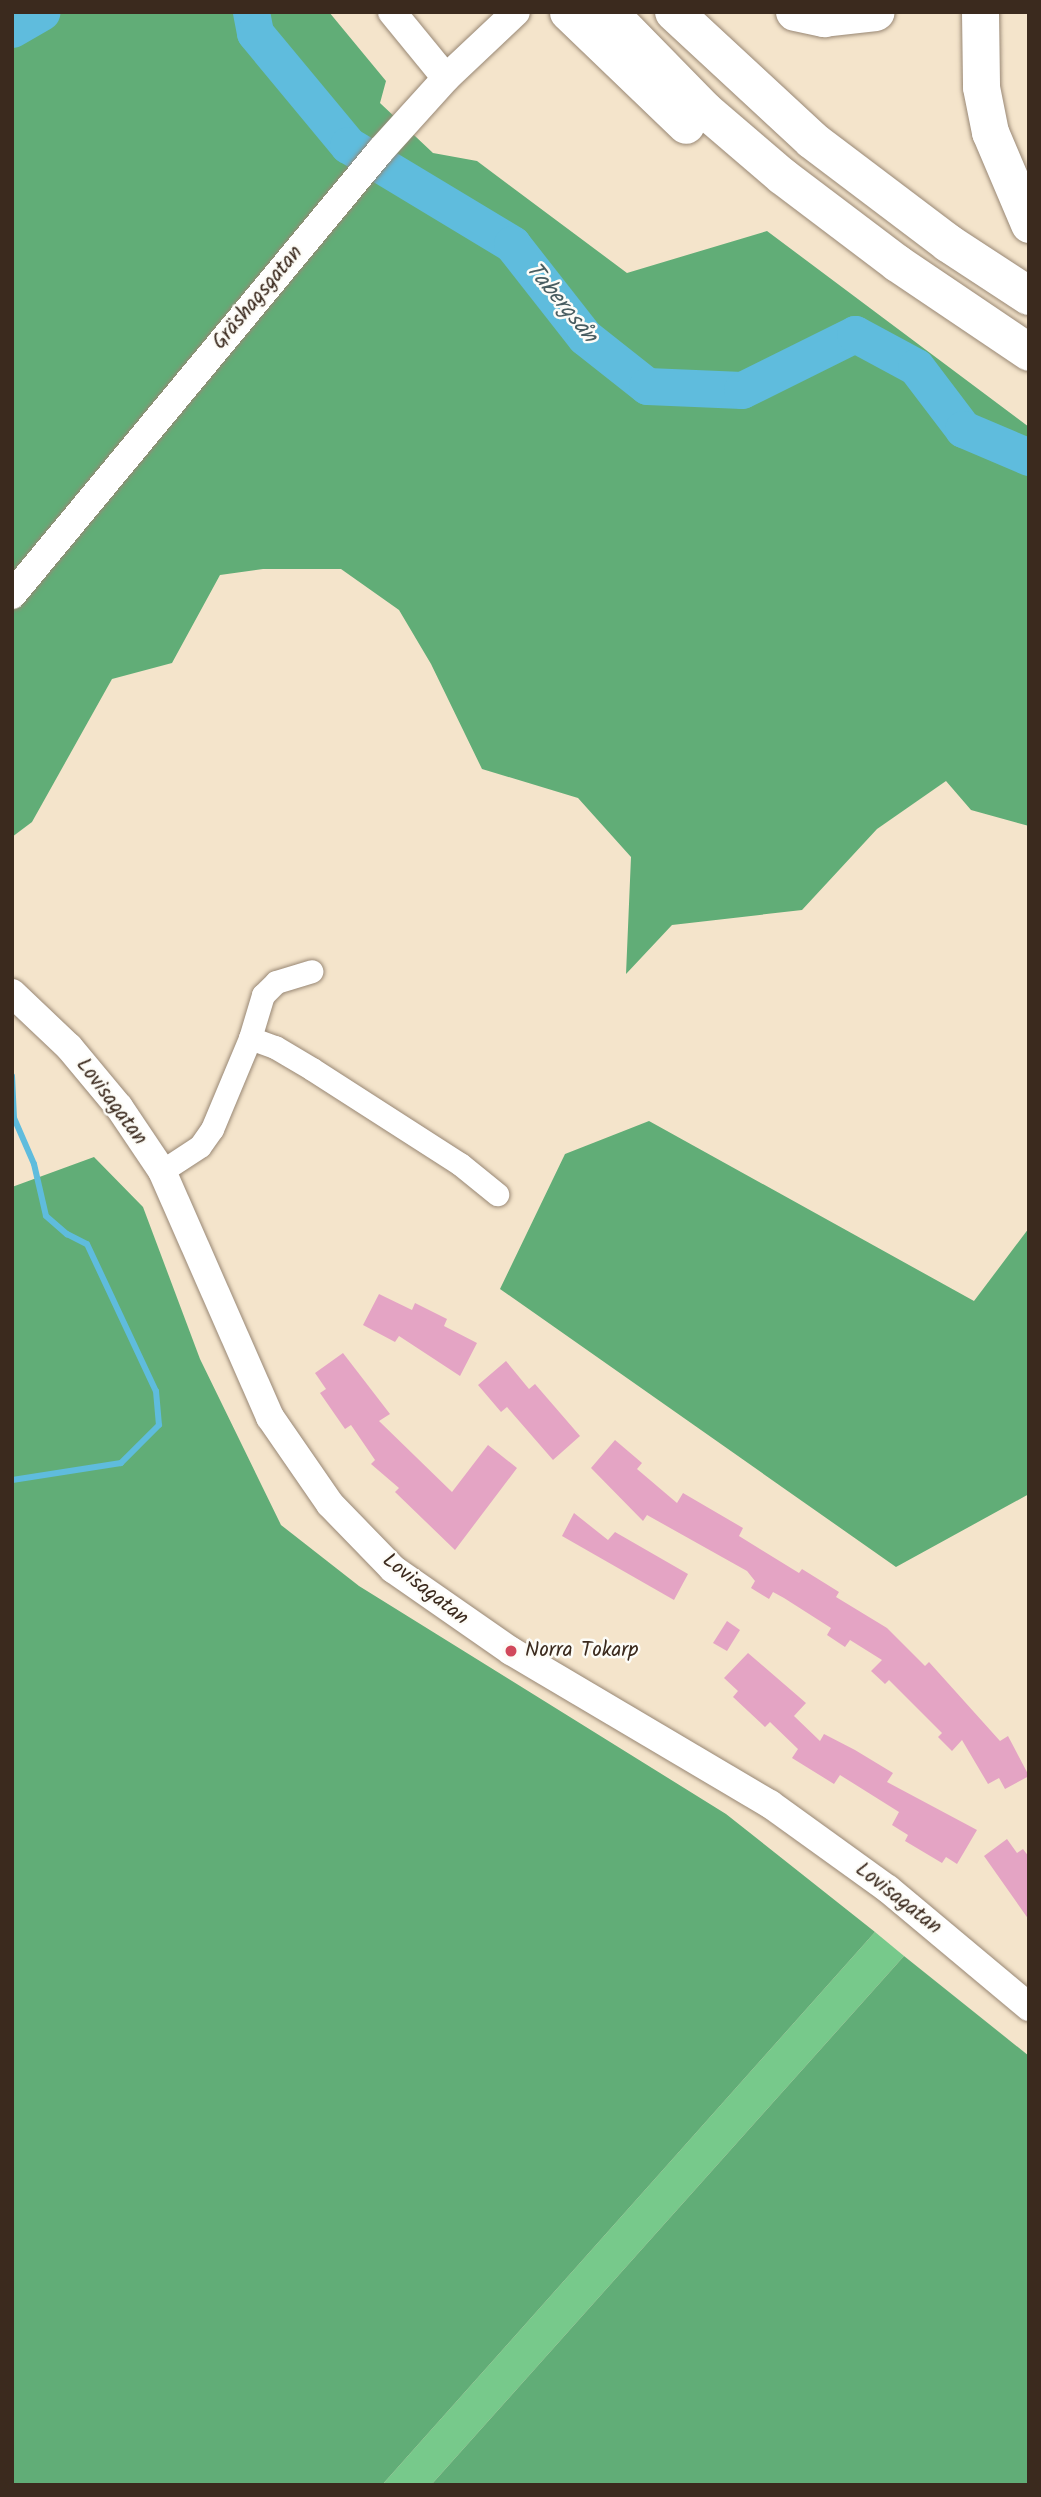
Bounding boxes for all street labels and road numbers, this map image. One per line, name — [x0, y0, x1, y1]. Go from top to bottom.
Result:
street label: Gräshagsgatan — [207, 241, 309, 355]
street label: Lovisagatan — [70, 1053, 152, 1151]
street label: Lovisagatan — [377, 1548, 473, 1632]
street label: Lovisagatan — [850, 1857, 946, 1941]

